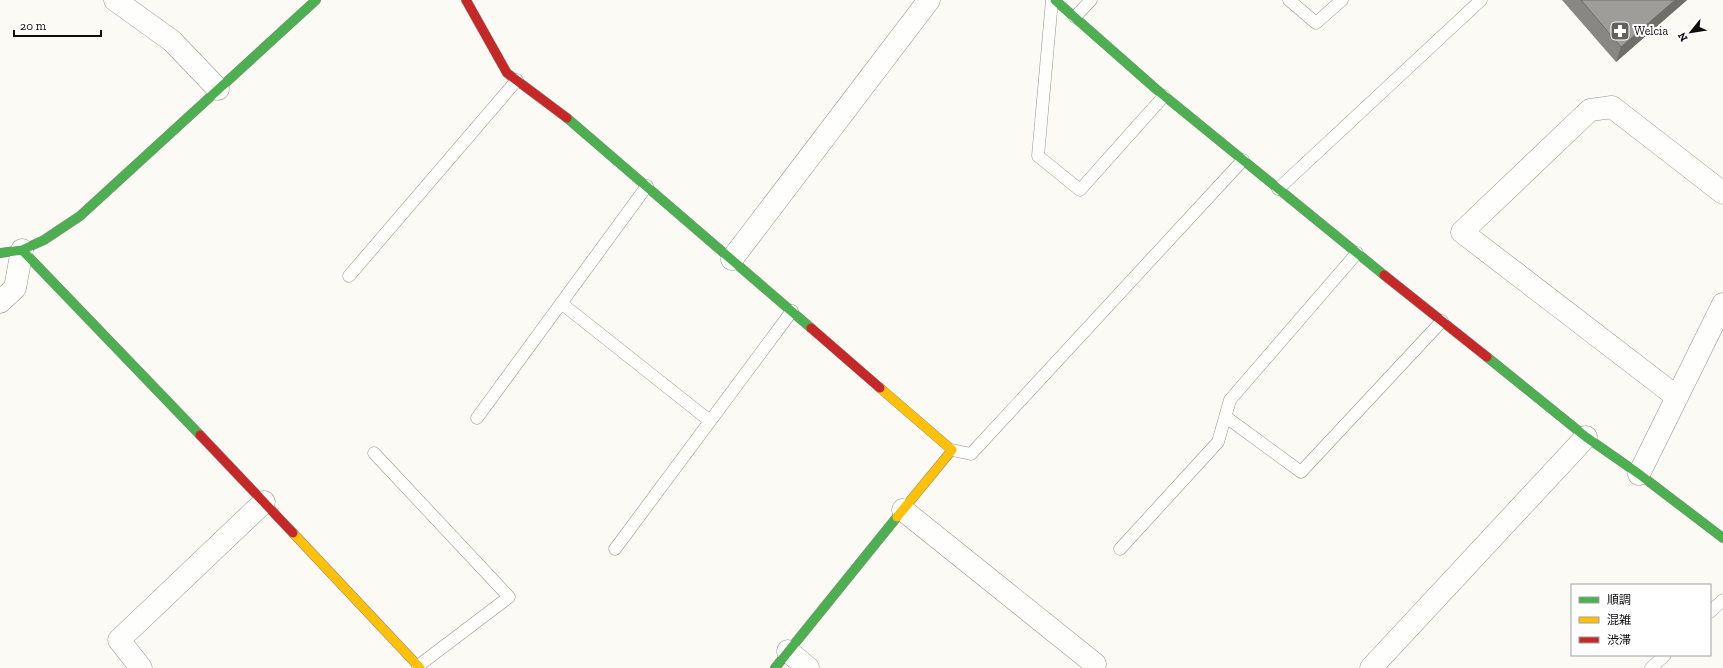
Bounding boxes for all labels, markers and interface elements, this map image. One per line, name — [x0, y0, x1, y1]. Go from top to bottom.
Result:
scale bar — [14, 12, 101, 38]
north arrow — [1671, 12, 1711, 52]
text: 20 m — [20, 19, 47, 33]
pharmacy icon: Welcia — [1609, 20, 1631, 42]
place label: Welcia — [1634, 24, 1668, 38]
text: N — [1675, 29, 1690, 44]
legend — [1571, 584, 1711, 656]
text: 順調 — [1607, 593, 1631, 607]
text: 混雑 — [1607, 613, 1631, 627]
text: 渋滞 — [1607, 633, 1631, 647]

